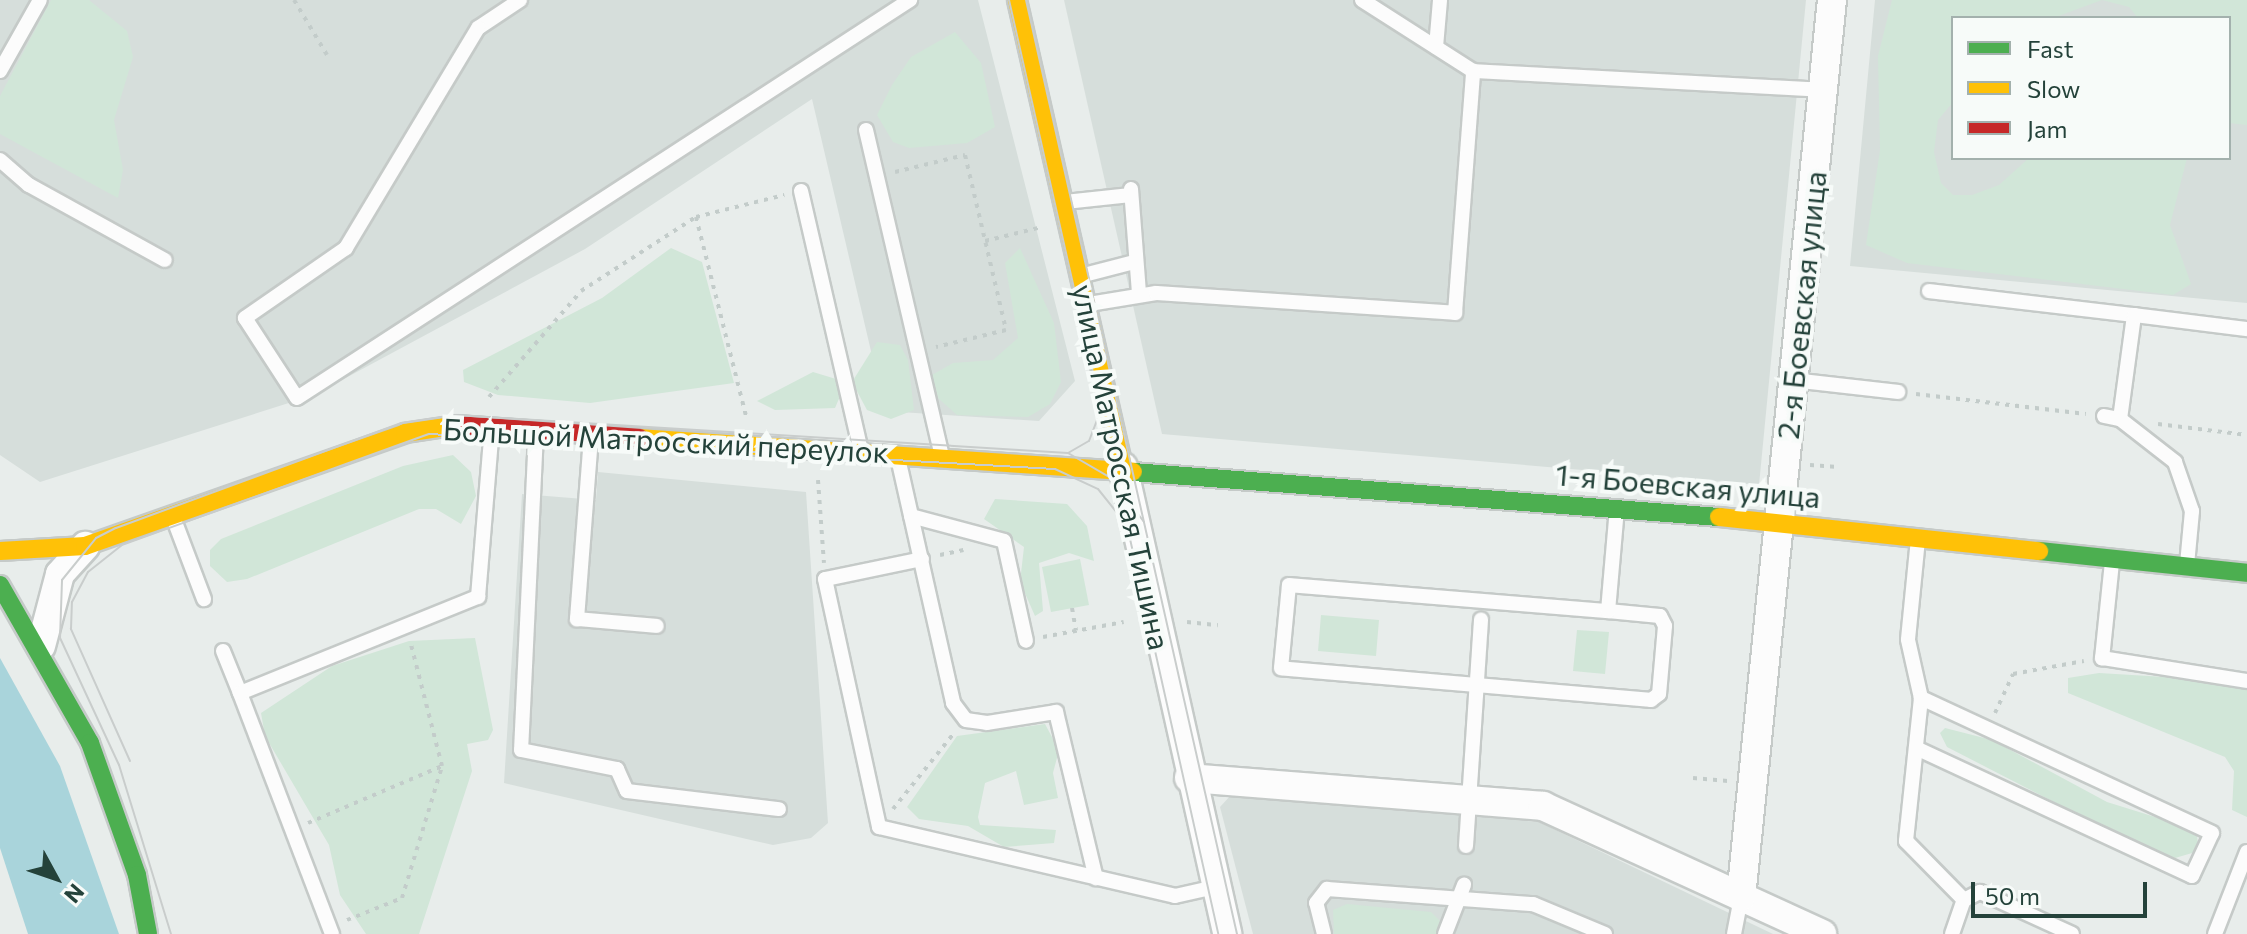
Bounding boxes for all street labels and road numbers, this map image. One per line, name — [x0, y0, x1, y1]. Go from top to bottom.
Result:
street label: 2-я Боевская улица — [1769, 169, 1833, 441]
street label: улица Матросская Тишина — [1066, 281, 1178, 653]
street label: Большой Матросский переулок — [442, 410, 890, 470]
street label: 1-я Боевская улица — [1554, 455, 1822, 515]

